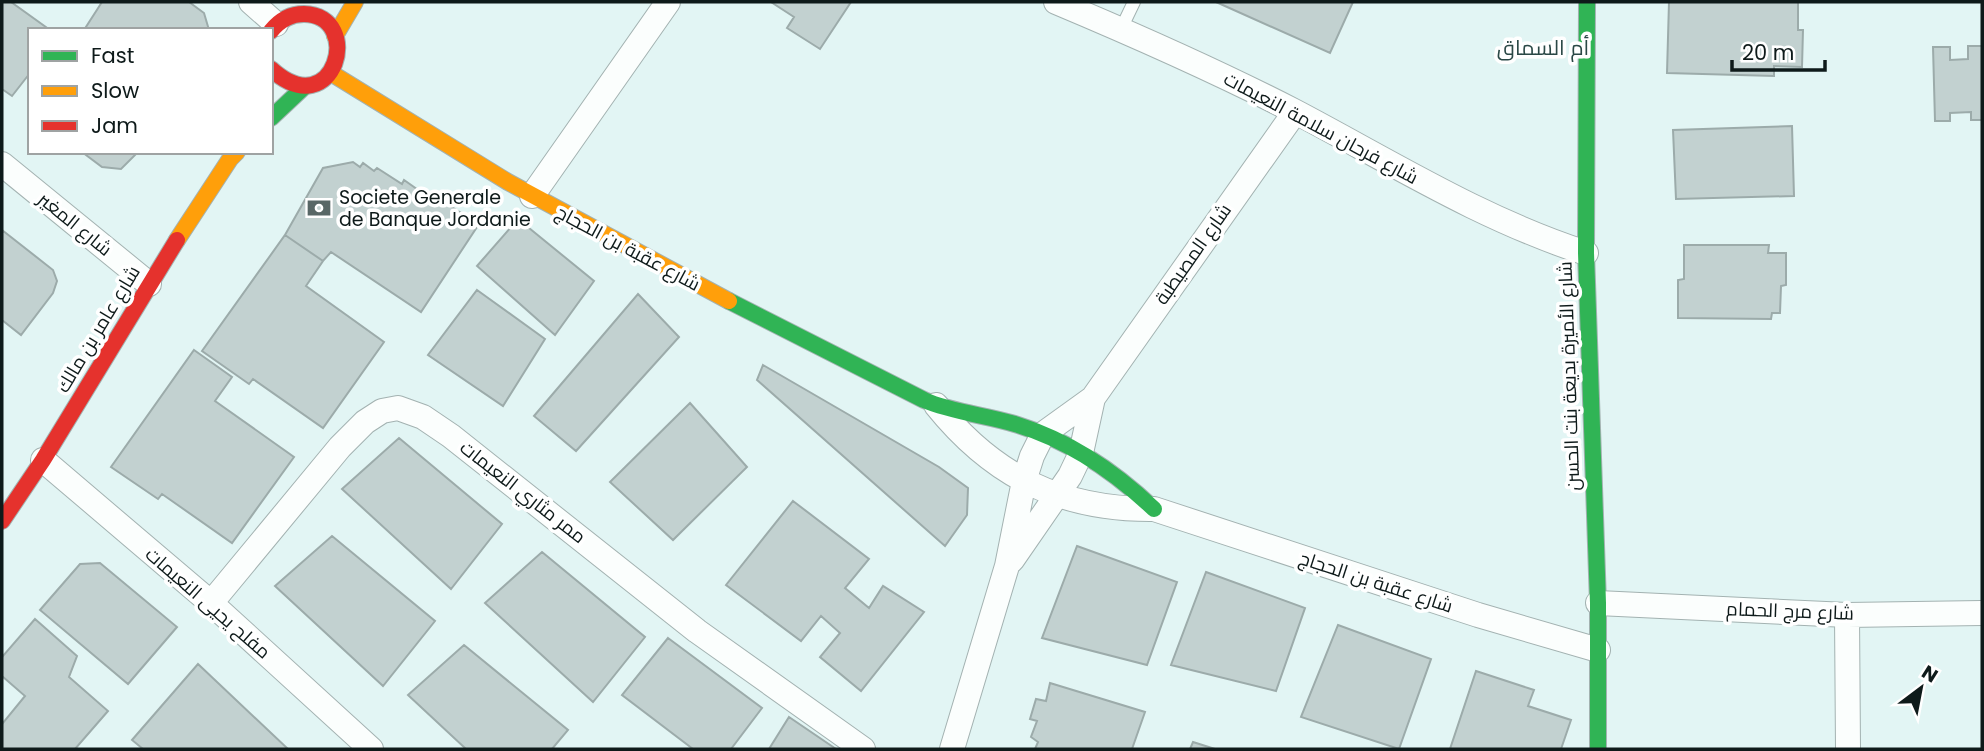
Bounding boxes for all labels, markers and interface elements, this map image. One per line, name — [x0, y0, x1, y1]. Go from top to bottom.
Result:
legend — [28, 28, 273, 154]
scale bar — [1732, 28, 1825, 72]
district label: أم السماق — [1497, 33, 1589, 62]
text: 20 m — [1742, 38, 1795, 67]
text: Fast — [91, 41, 134, 70]
street label: شارع فرحان سلامة النعيمات — [1219, 65, 1423, 191]
text: Slow — [91, 76, 139, 105]
text: Jam — [91, 111, 138, 140]
place label: Societe Generale de Banque Jordanie — [339, 184, 531, 233]
street label: شارع المغير — [31, 185, 118, 262]
bank icon: Societe Generale de Banque Jordanie — [305, 194, 333, 222]
street label: شارع عقبة بن الحجاج — [551, 198, 705, 298]
street label: شارع المصيطبة — [1148, 198, 1238, 310]
street label: شارع عامر بن مالك — [49, 260, 147, 398]
street label: شارع الأميرة بديعة بنت الحسن — [1552, 261, 1586, 491]
street label: ممر مثاري النعيمات — [454, 434, 592, 551]
street label: مفلح يحيى النعيمات — [139, 541, 277, 665]
street label: شارع عقبة بن الحجاج — [1296, 544, 1456, 620]
street label: شارع مرج الحمام — [1726, 595, 1854, 627]
north arrow — [1886, 653, 1956, 723]
text: N — [1917, 659, 1943, 689]

